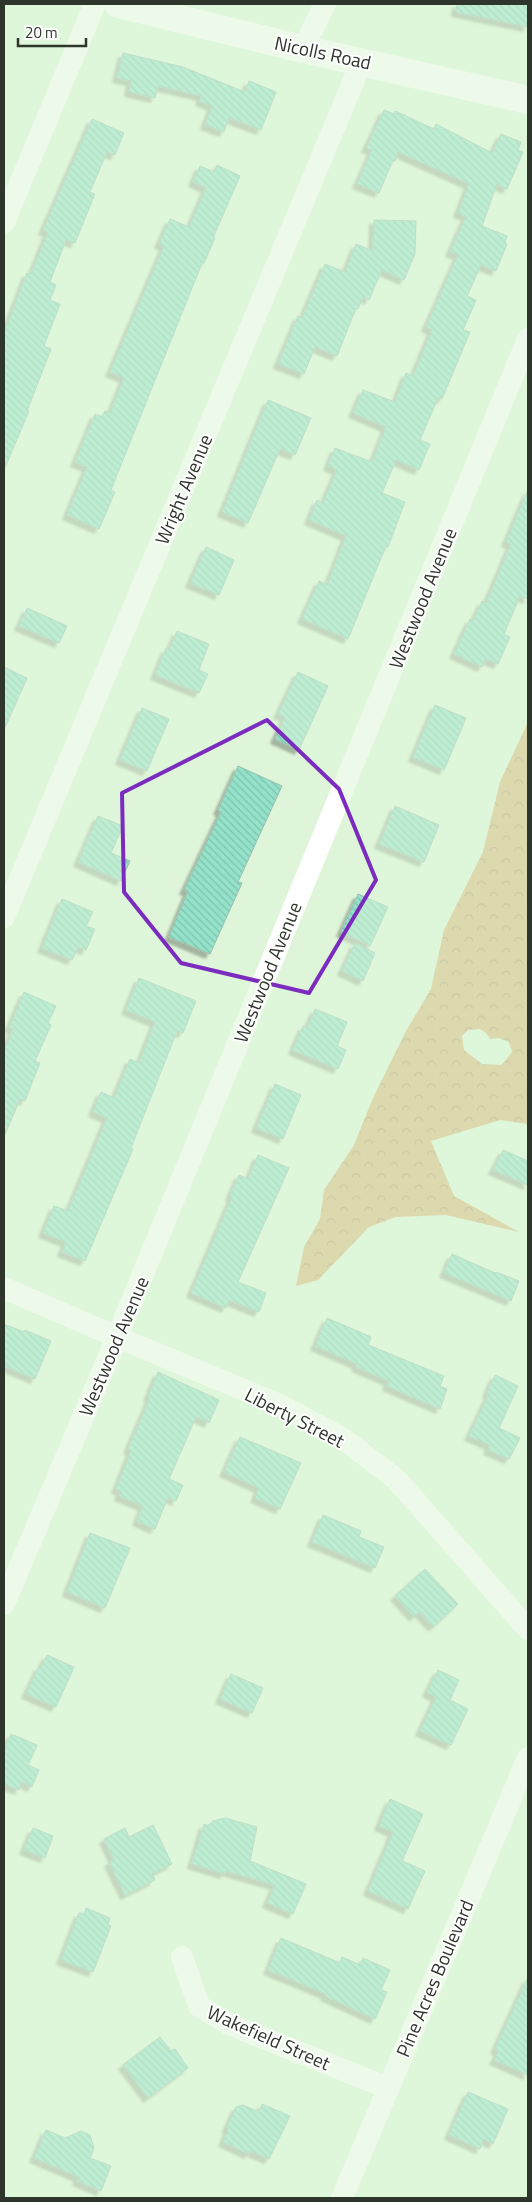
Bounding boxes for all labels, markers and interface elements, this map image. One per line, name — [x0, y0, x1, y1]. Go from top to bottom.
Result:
scale bar — [18, 15, 85, 47]
text: 20 m — [25, 21, 58, 44]
street label: Nicolls Road — [272, 28, 374, 76]
street label: Wright Avenue — [147, 429, 219, 549]
street label: Westwood Avenue — [381, 523, 463, 673]
street label: Westwood Avenue — [226, 897, 308, 1047]
street label: Westwood Avenue — [70, 1271, 156, 1421]
street label: Liberty Street — [240, 1379, 350, 1455]
street label: Pine Acres Boulevard — [388, 1895, 480, 2061]
street label: Wakefield Street — [203, 1997, 336, 2077]

